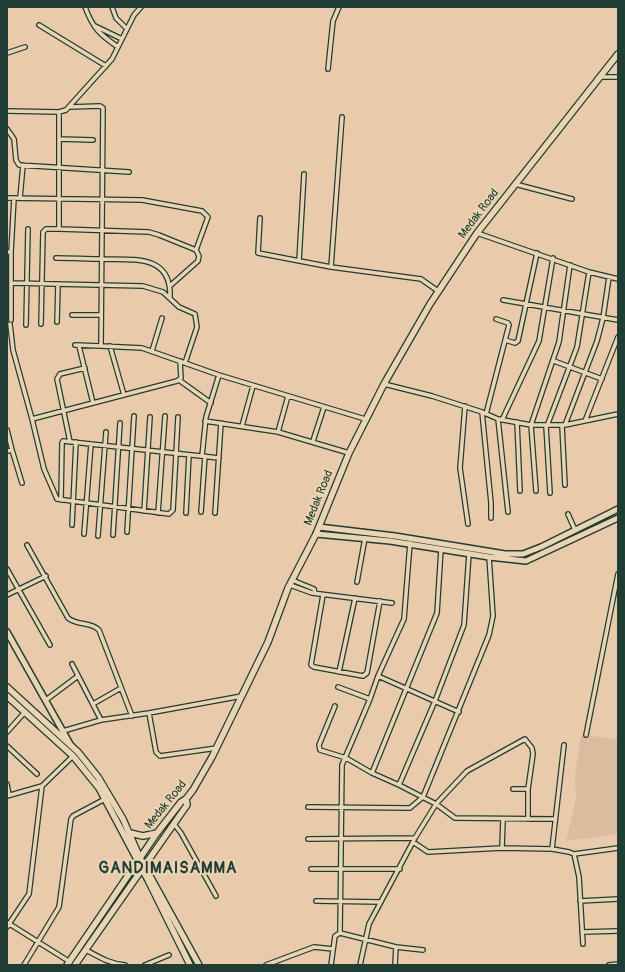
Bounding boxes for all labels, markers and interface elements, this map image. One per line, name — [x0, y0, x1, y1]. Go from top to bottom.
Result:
street label: Medak Road — [456, 186, 502, 242]
street label: Medak Road — [301, 468, 337, 528]
street label: Medak Road — [142, 778, 190, 832]
district label: GANDIMAISAMMA — [99, 859, 237, 879]

